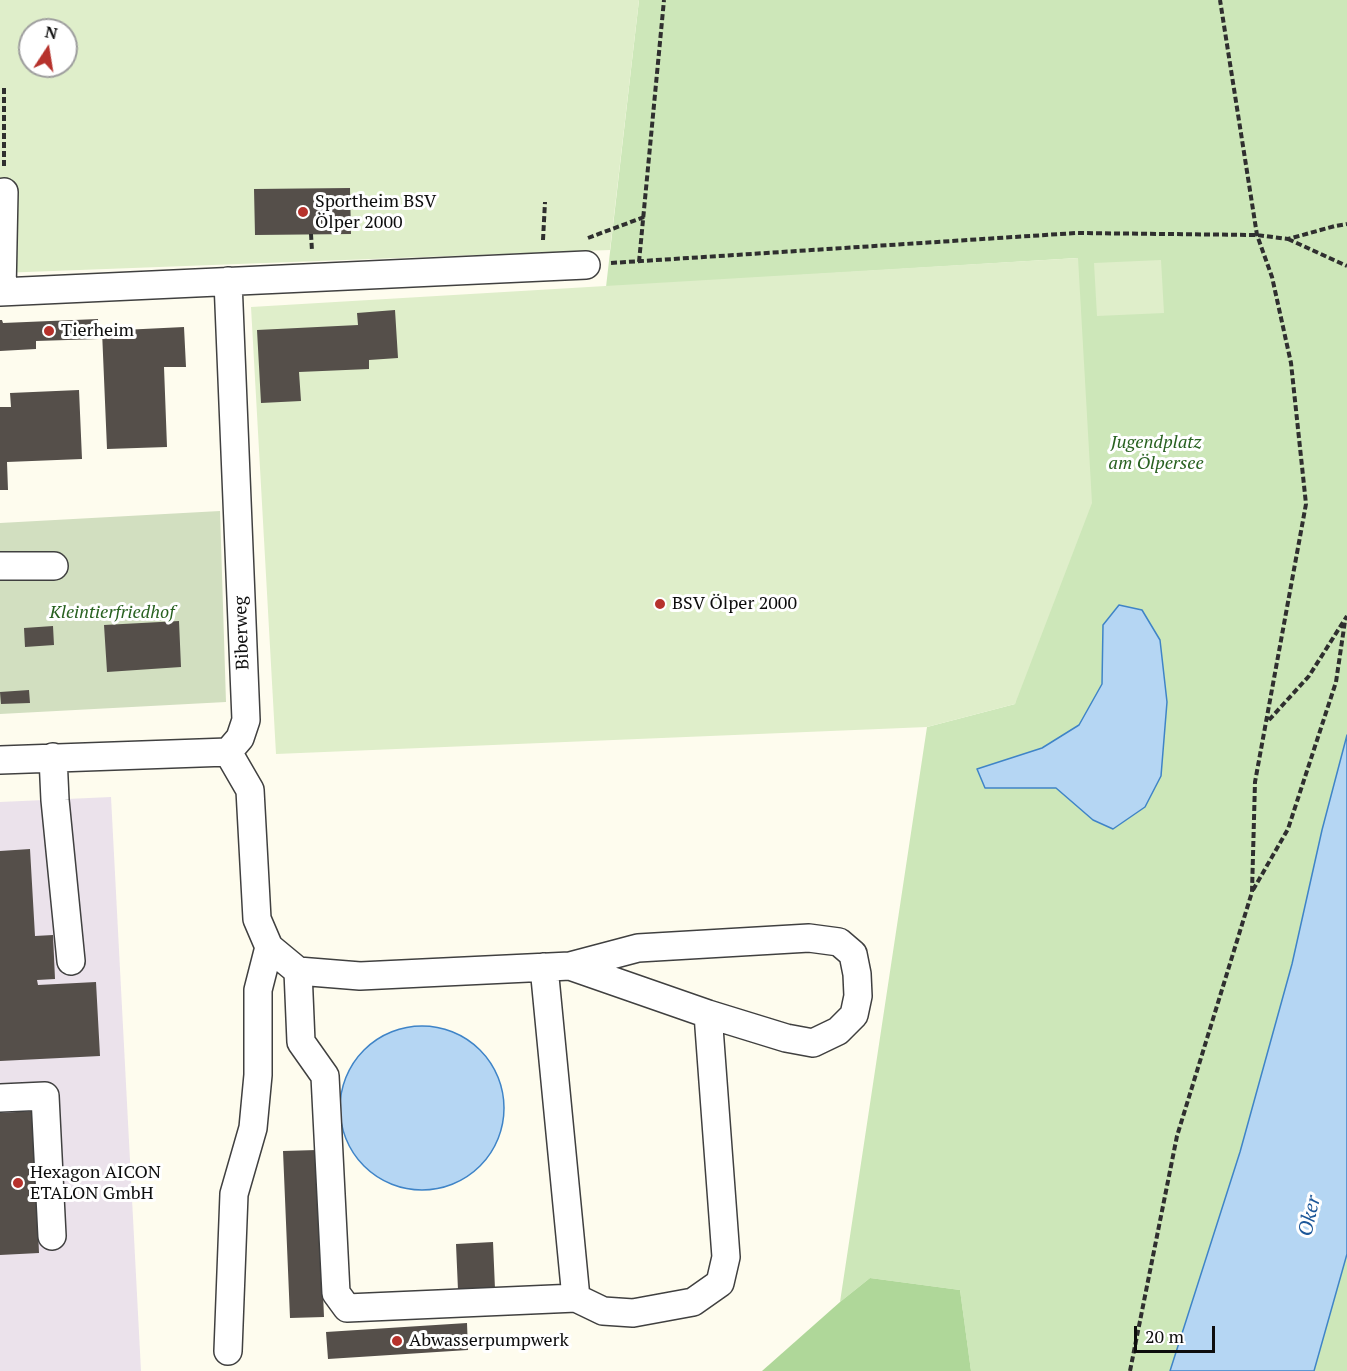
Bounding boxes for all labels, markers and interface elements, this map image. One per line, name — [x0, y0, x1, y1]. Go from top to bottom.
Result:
north arrow — [18, 18, 78, 78]
text: N — [43, 20, 60, 44]
place label: Sportheim BSV Ölper 2000 — [315, 191, 436, 234]
marker: Sportheim BSV Ölper 2000 — [296, 205, 310, 219]
place label: Tierheim — [61, 320, 134, 342]
marker: Tierheim — [42, 324, 56, 338]
park label: Jugendplatz am Ölpersee — [1108, 432, 1204, 474]
place label: BSV Ölper 2000 — [672, 593, 797, 615]
street label: Biberweg — [230, 596, 254, 670]
marker: BSV Ölper 2000 — [653, 597, 667, 611]
park label: Kleintierfriedhof — [49, 602, 175, 624]
place label: Hexagon AICON ETALON GmbH — [30, 1162, 161, 1204]
marker: Hexagon AICON ETALON GmbH — [11, 1176, 25, 1190]
water label: Oker — [1294, 1193, 1326, 1239]
scale bar — [1137, 1314, 1218, 1352]
text: 20 m — [1145, 1324, 1184, 1348]
place label: Abwasserpumpwerk — [409, 1330, 569, 1352]
marker: Abwasserpumpwerk — [390, 1334, 404, 1348]

